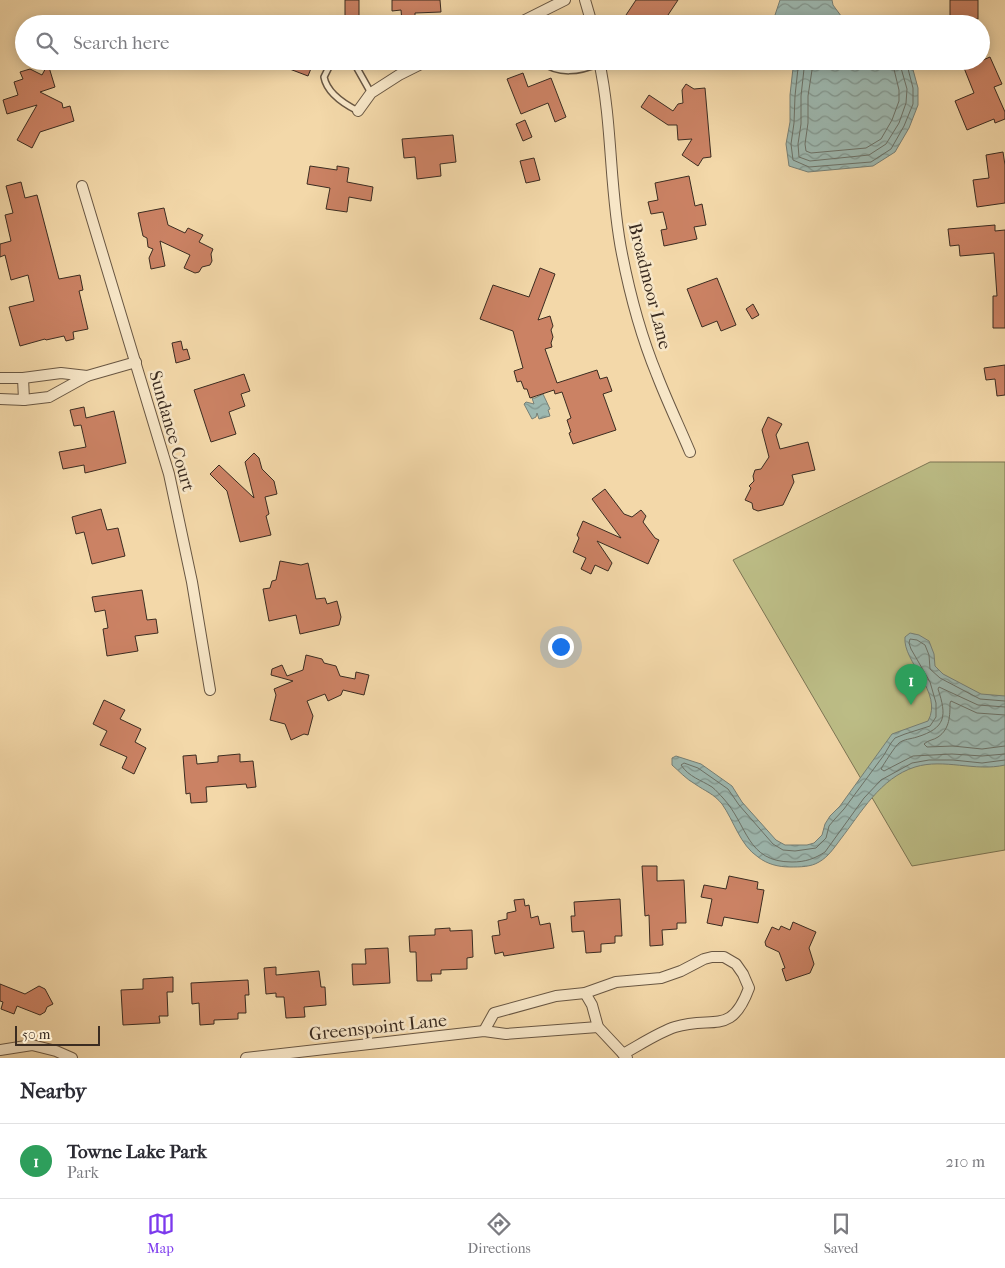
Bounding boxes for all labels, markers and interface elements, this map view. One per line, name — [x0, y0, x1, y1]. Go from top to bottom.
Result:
search box — [15, 15, 990, 70]
icon: search — [33, 29, 61, 57]
text: Search here — [73, 32, 169, 54]
street label: Broadmoor Lane — [624, 221, 675, 352]
street label: Sundance Court — [144, 368, 199, 494]
your location — [548, 634, 574, 660]
pin: 1 — [895, 664, 927, 705]
street label: Greenspoint Lane — [308, 1010, 448, 1045]
scale bar — [15, 1023, 100, 1046]
text: 50 m — [22, 1026, 50, 1043]
text: Nearby — [20, 1079, 86, 1103]
text: Towne Lake Park — [67, 1141, 207, 1163]
text: 1 — [33, 1152, 39, 1171]
text: 210 m — [946, 1152, 985, 1171]
text: Park — [67, 1163, 99, 1182]
tab: Map — [147, 1210, 175, 1257]
tab: Directions — [468, 1210, 531, 1257]
tab: Saved — [824, 1210, 858, 1257]

